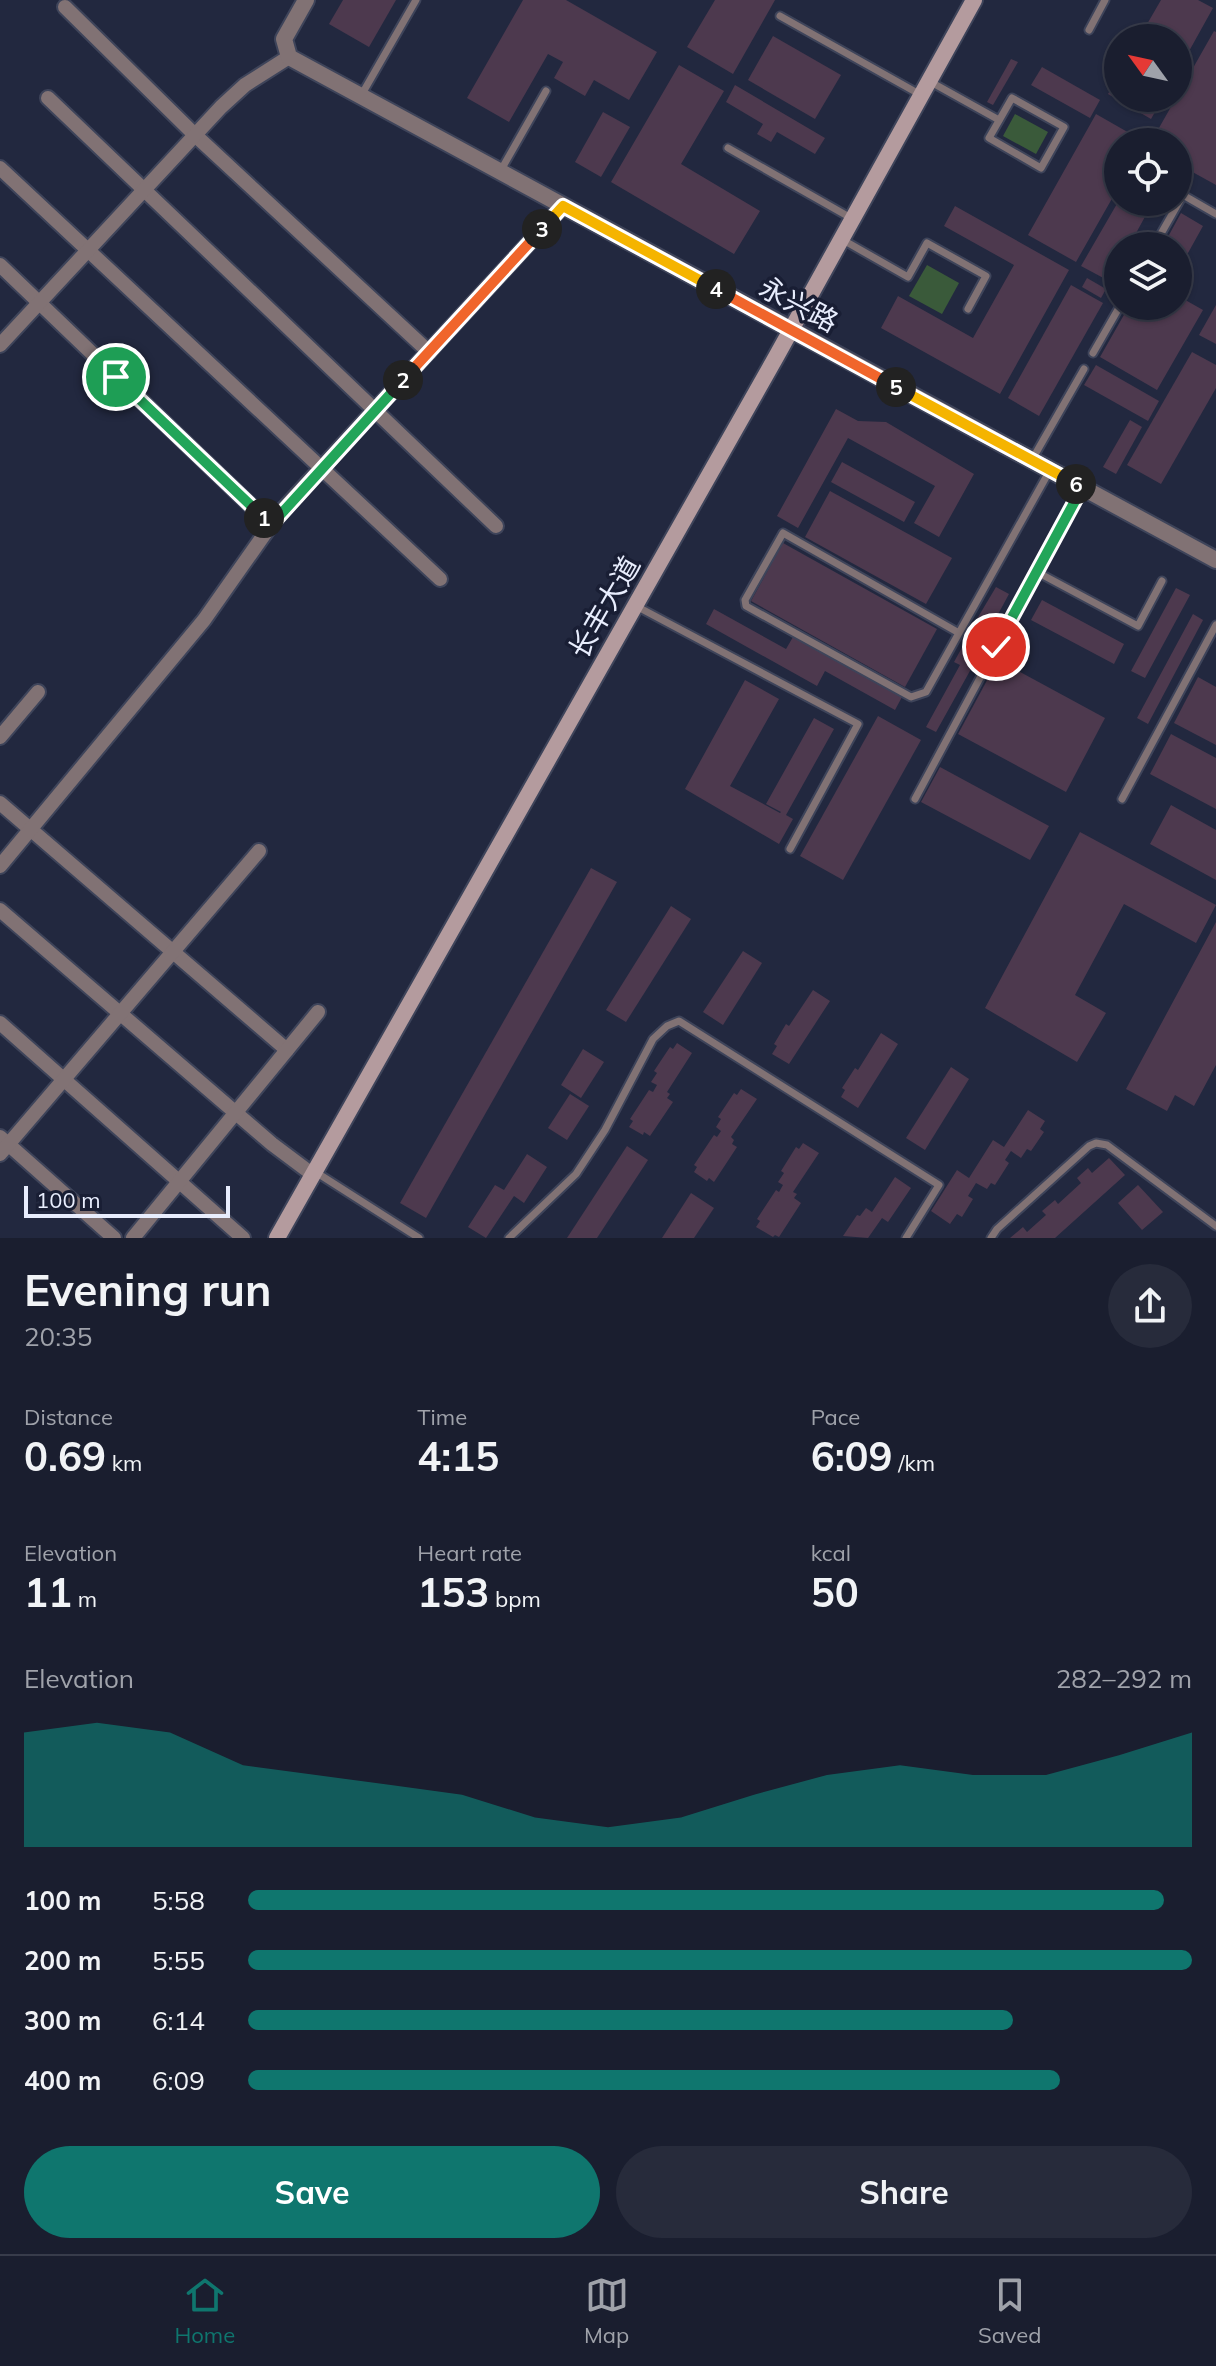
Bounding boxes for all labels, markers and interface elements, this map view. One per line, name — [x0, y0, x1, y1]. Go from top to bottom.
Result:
north arrow — [1104, 24, 1192, 112]
map controls — [1104, 24, 1192, 320]
button: locate — [1104, 128, 1192, 216]
pin: 3 — [522, 209, 562, 249]
text: 3 — [535, 215, 549, 243]
button: layers — [1104, 232, 1192, 320]
pin: 4 — [696, 269, 736, 309]
street label: 永兴路 — [754, 269, 844, 339]
text: 4 — [709, 275, 723, 303]
pin — [82, 343, 150, 411]
icon: arrive — [94, 355, 138, 399]
pin: 2 — [383, 360, 423, 400]
text: 2 — [396, 366, 410, 394]
pin: 5 — [876, 367, 916, 407]
text: 5 — [889, 373, 903, 401]
pin: 6 — [1056, 464, 1096, 504]
text: 6 — [1069, 470, 1083, 498]
pin: 1 — [244, 498, 284, 538]
text: 1 — [257, 504, 271, 532]
street label: 长丰大道 — [561, 550, 647, 664]
pin — [962, 613, 1030, 681]
icon: check — [974, 625, 1018, 669]
scale bar — [24, 1182, 230, 1218]
text: 100 m — [36, 1186, 101, 1214]
text: Evening run — [24, 1262, 271, 1317]
button: share — [1108, 1264, 1192, 1348]
text: 20:35 — [24, 1320, 92, 1353]
text: Distance — [24, 1403, 113, 1431]
text: Time — [417, 1403, 467, 1431]
text: Pace — [811, 1403, 860, 1431]
text: 0.69 — [24, 1431, 106, 1481]
text: 4:15 — [417, 1431, 499, 1481]
text: 6:09 — [811, 1431, 893, 1481]
text: km — [106, 1449, 142, 1477]
text: /km — [893, 1449, 935, 1477]
text: Elevation — [24, 1539, 117, 1567]
text: Heart rate — [417, 1539, 522, 1567]
text: kcal — [811, 1539, 851, 1567]
text: 11 — [24, 1567, 72, 1617]
text: 153 — [417, 1567, 489, 1617]
text: 50 — [811, 1567, 859, 1617]
text: m — [72, 1585, 97, 1613]
text: bpm — [489, 1585, 541, 1613]
text: Elevation — [24, 1662, 134, 1695]
text: 282–292 m — [1056, 1662, 1192, 1695]
text: 100 m — [24, 1884, 101, 1917]
text: 5:58 — [152, 1884, 205, 1917]
text: 200 m — [24, 1944, 101, 1977]
text: 5:55 — [152, 1944, 205, 1977]
text: 300 m — [24, 2004, 101, 2037]
text: 6:14 — [152, 2004, 205, 2037]
text: 400 m — [24, 2064, 101, 2097]
text: 6:09 — [152, 2064, 205, 2097]
button: Save — [24, 2146, 600, 2238]
button: Share — [616, 2146, 1192, 2238]
tab: Home — [174, 2273, 235, 2349]
tab: Map — [584, 2273, 629, 2349]
tab: Saved — [978, 2273, 1042, 2349]

